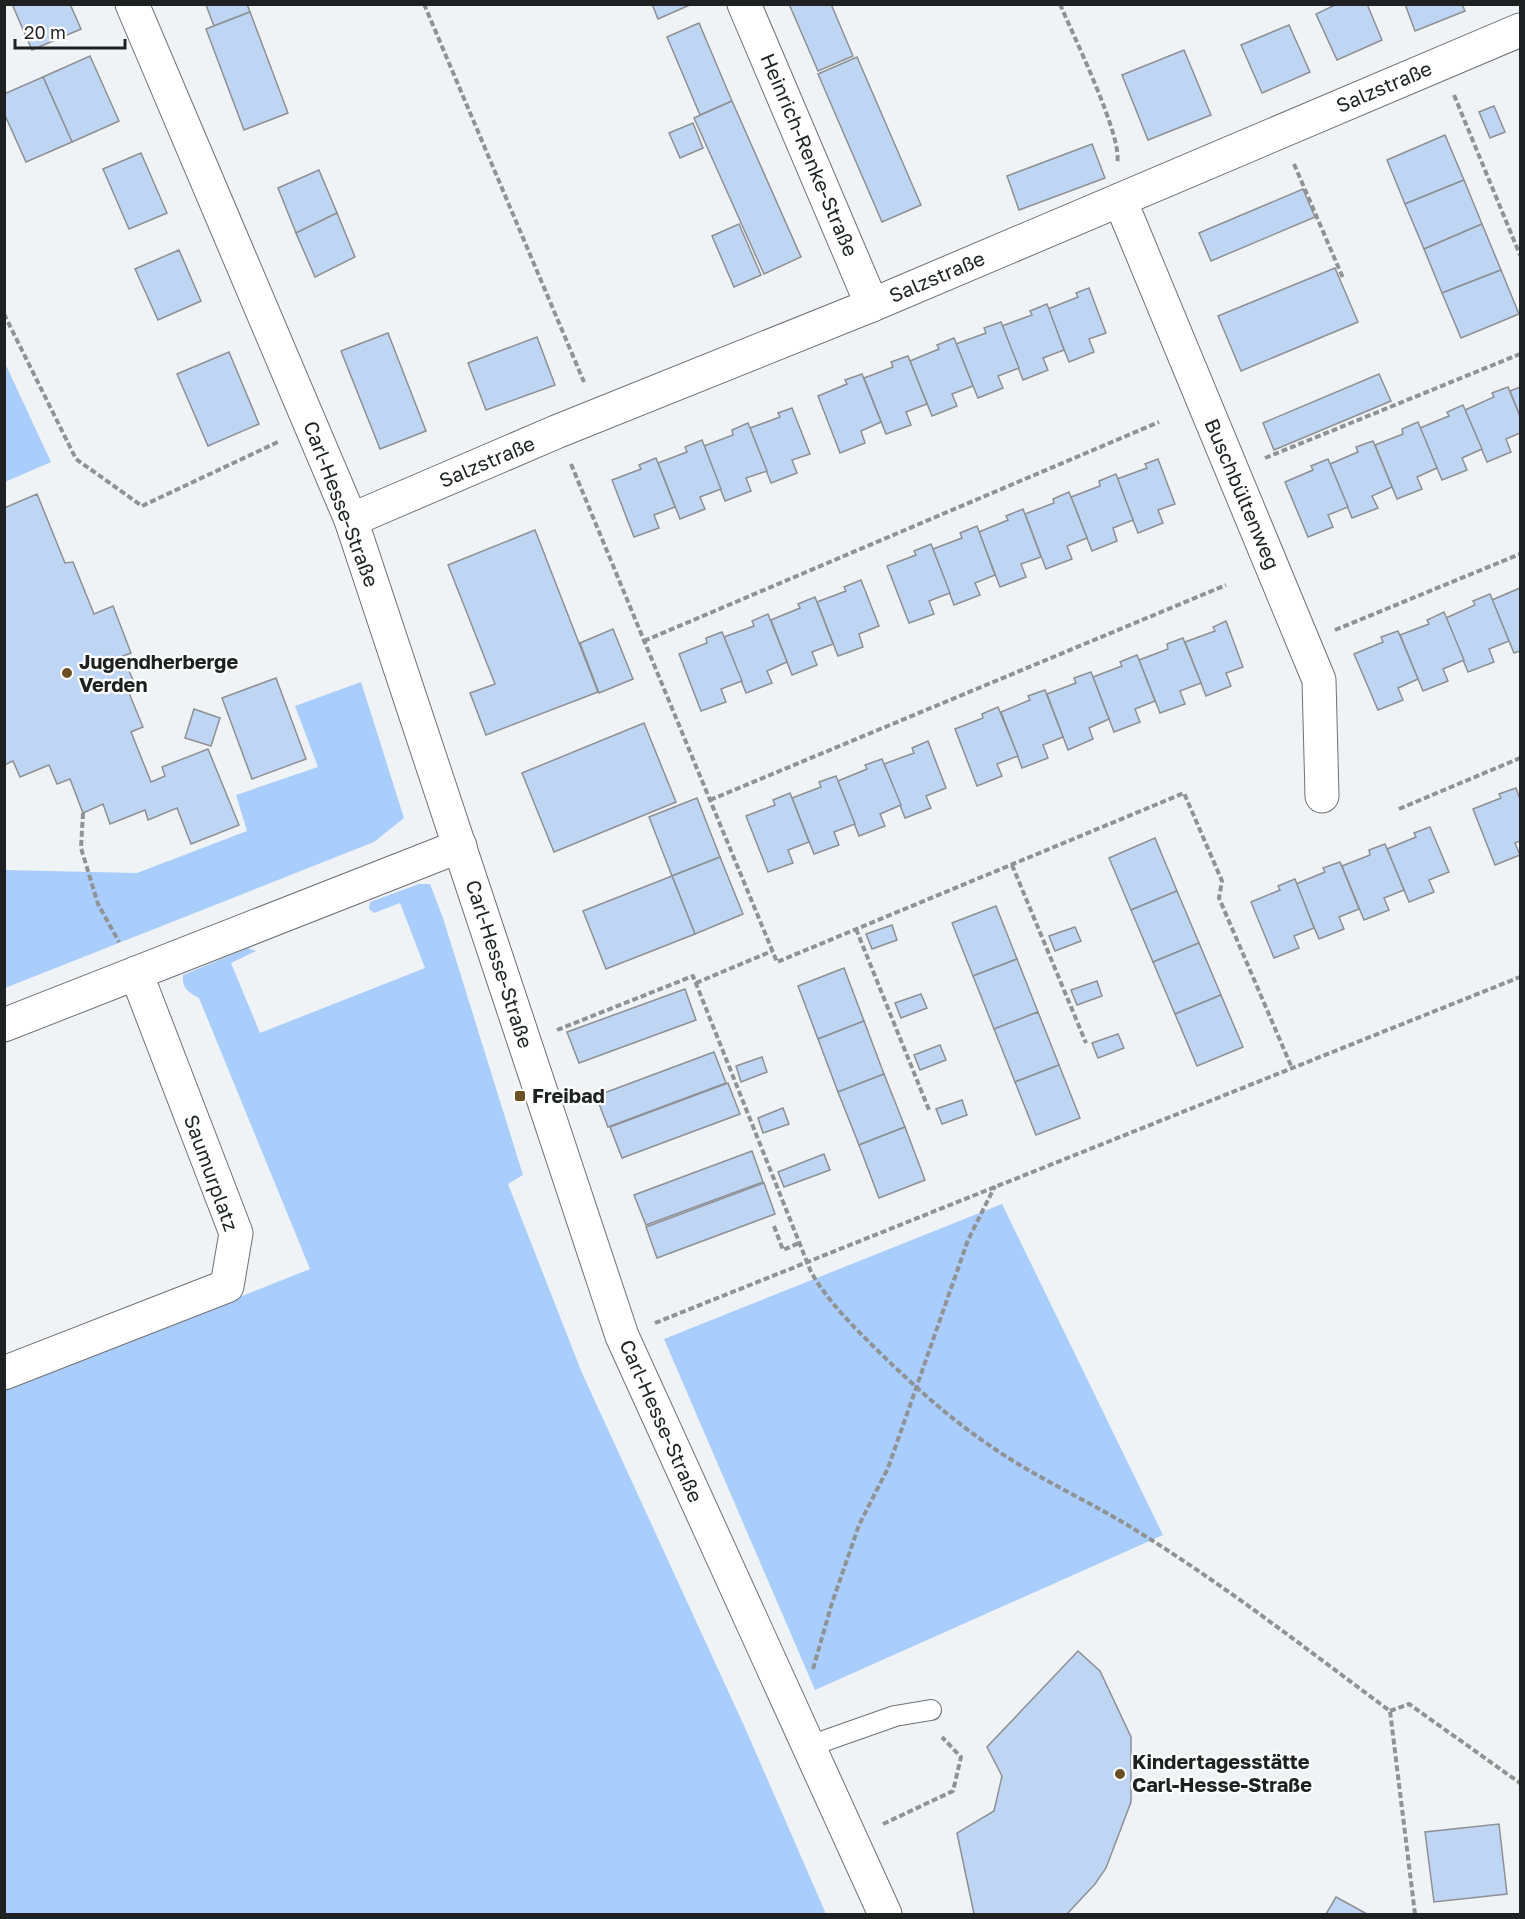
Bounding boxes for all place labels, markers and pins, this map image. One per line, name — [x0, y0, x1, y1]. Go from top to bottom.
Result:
place label: Jugendherberge Verden — [79, 649, 238, 696]
marker: Jugendherberge Verden — [60, 666, 74, 680]
place label: Freibad — [532, 1083, 605, 1107]
marker: Freibad — [513, 1089, 527, 1103]
place label: Kindertagesstätte Carl-Hesse-Straße — [1132, 1749, 1312, 1796]
marker: Kindertagesstätte Carl-Hesse-Straße — [1113, 1767, 1127, 1781]

